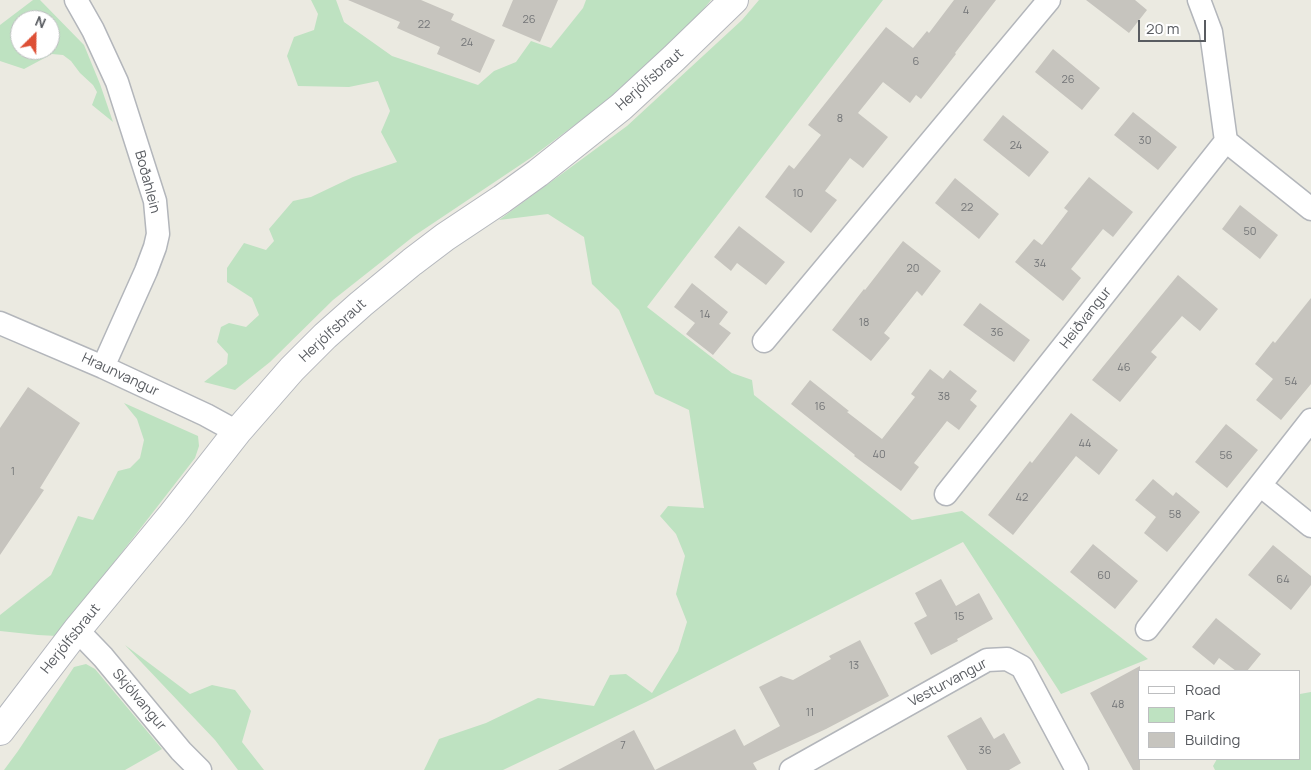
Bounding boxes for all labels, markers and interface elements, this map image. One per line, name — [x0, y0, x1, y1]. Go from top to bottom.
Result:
house number: 4 — [963, 4, 969, 18]
north arrow — [10, 10, 60, 60]
scale bar — [1141, 10, 1208, 42]
text: N — [32, 11, 49, 32]
house number: 26 — [522, 13, 536, 27]
house number: 22 — [418, 18, 430, 32]
text: 20 m — [1146, 18, 1179, 39]
house number: 24 — [461, 36, 473, 50]
street label: Herjólfsbraut — [613, 45, 687, 115]
house number: 6 — [913, 55, 919, 69]
house number: 26 — [1061, 73, 1075, 87]
house number: 8 — [837, 112, 843, 126]
house number: 30 — [1139, 134, 1151, 148]
house number: 24 — [1010, 139, 1022, 153]
street label: Boðahlein — [131, 149, 163, 215]
house number: 10 — [793, 187, 803, 201]
house number: 22 — [961, 201, 973, 215]
house number: 50 — [1243, 225, 1257, 239]
house number: 34 — [1034, 257, 1046, 271]
house number: 20 — [907, 262, 919, 276]
street label: Heiðvangur — [1057, 284, 1115, 352]
street label: Herjólfsbraut — [296, 296, 370, 366]
house number: 14 — [700, 308, 710, 322]
house number: 18 — [859, 316, 869, 330]
house number: 36 — [991, 326, 1003, 340]
street label: Hraunvangur — [79, 350, 161, 400]
house number: 46 — [1117, 361, 1131, 375]
house number: 54 — [1285, 375, 1297, 389]
house number: 38 — [938, 390, 950, 404]
house number: 16 — [814, 400, 826, 414]
house number: 44 — [1078, 437, 1092, 451]
house number: 40 — [872, 448, 886, 462]
house number: 56 — [1219, 449, 1233, 463]
house number: 1 — [11, 465, 15, 479]
house number: 42 — [1016, 491, 1028, 505]
house number: 58 — [1169, 508, 1181, 522]
house number: 60 — [1097, 569, 1111, 583]
house number: 64 — [1276, 573, 1290, 587]
street label: Herjólfsbraut — [38, 601, 104, 677]
house number: 15 — [954, 610, 964, 624]
street label: Vesturvangur — [906, 655, 990, 711]
house number: 13 — [849, 659, 859, 673]
street label: Skjólvangur — [108, 666, 170, 734]
legend — [1138, 670, 1301, 760]
text: Road — [1185, 679, 1221, 700]
house number: 48 — [1112, 698, 1124, 712]
text: Park — [1185, 704, 1215, 725]
house number: 11 — [806, 706, 814, 720]
text: Building — [1185, 729, 1240, 750]
house number: 7 — [620, 739, 626, 753]
house number: 36 — [979, 744, 991, 758]

